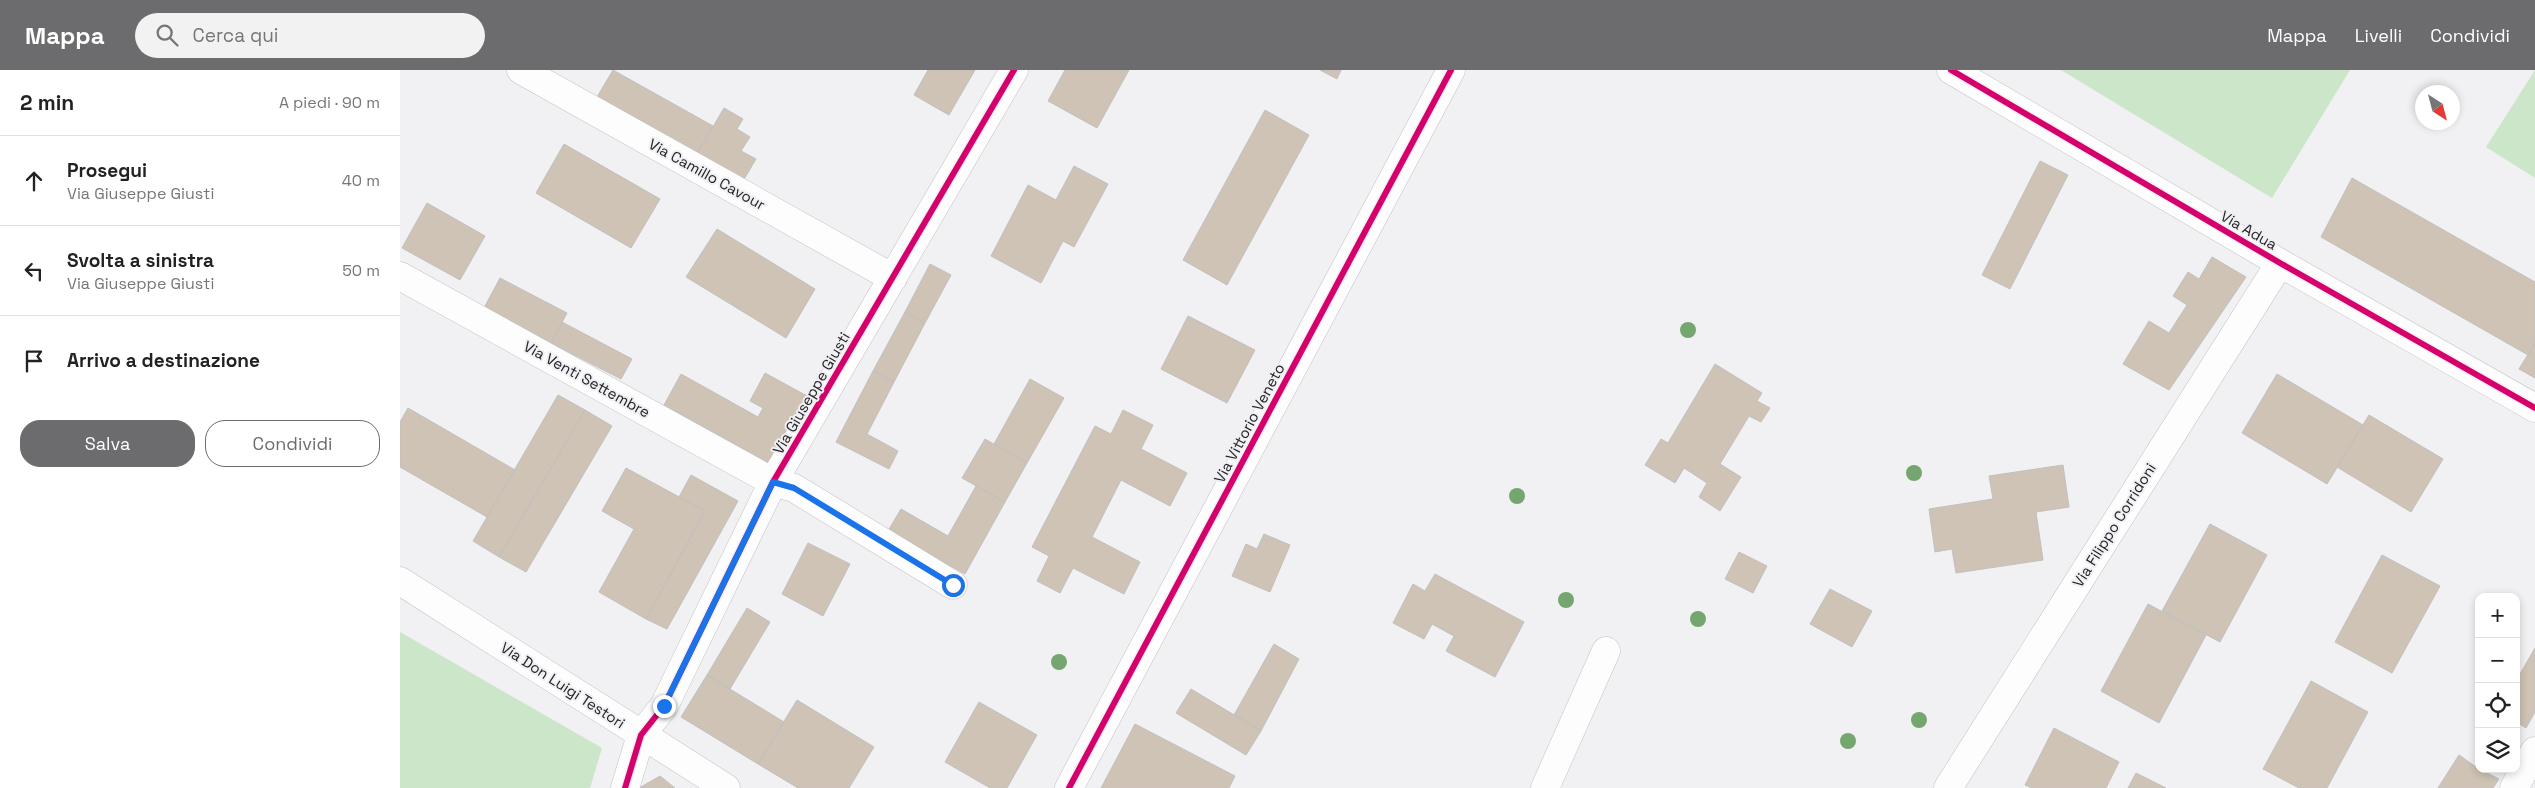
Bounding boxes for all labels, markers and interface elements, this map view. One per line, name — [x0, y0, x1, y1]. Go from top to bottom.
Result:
search box — [135, 13, 485, 58]
text: Mappa — [25, 20, 105, 51]
icon: search — [153, 21, 181, 49]
text: Cerca qui — [193, 23, 279, 48]
text: Mappa — [2267, 24, 2327, 47]
text: Livelli — [2355, 24, 2402, 47]
text: Condividi — [2430, 24, 2510, 47]
north arrow — [2415, 85, 2460, 130]
text: 2 min — [20, 89, 74, 116]
text: A piedi · 90 m — [279, 92, 380, 113]
street label: Via Camillo Cavour — [645, 134, 769, 214]
text: Prosegui — [67, 158, 147, 183]
icon: ahead — [20, 167, 48, 195]
text: 40 m — [342, 170, 380, 191]
text: Via Giuseppe Giusti — [67, 183, 214, 204]
street label: Via Adua — [2217, 206, 2281, 254]
text: Svolta a sinistra — [67, 248, 214, 273]
icon: left — [20, 257, 48, 285]
text: 50 m — [342, 260, 380, 281]
text: Via Giuseppe Giusti — [67, 273, 214, 294]
street label: Via Giuseppe Giusti — [768, 328, 854, 458]
street label: Via Venti Settembre — [520, 336, 654, 422]
icon: arrive — [20, 347, 48, 375]
text: Arrivo a destinazione — [67, 348, 260, 373]
street label: Via Vittorio Veneto — [1209, 360, 1289, 486]
button: Salva — [20, 420, 195, 467]
button: Condividi — [205, 420, 380, 467]
street label: Via Filippo Corridoni — [2068, 459, 2160, 591]
route start — [942, 574, 965, 597]
map controls — [2475, 593, 2520, 773]
button: + — [2475, 593, 2520, 638]
street label: Via Don Luigi Testori — [497, 638, 629, 732]
button: − — [2475, 638, 2520, 683]
button: locate — [2475, 683, 2520, 728]
route end — [653, 695, 676, 718]
button: layers — [2475, 728, 2520, 773]

